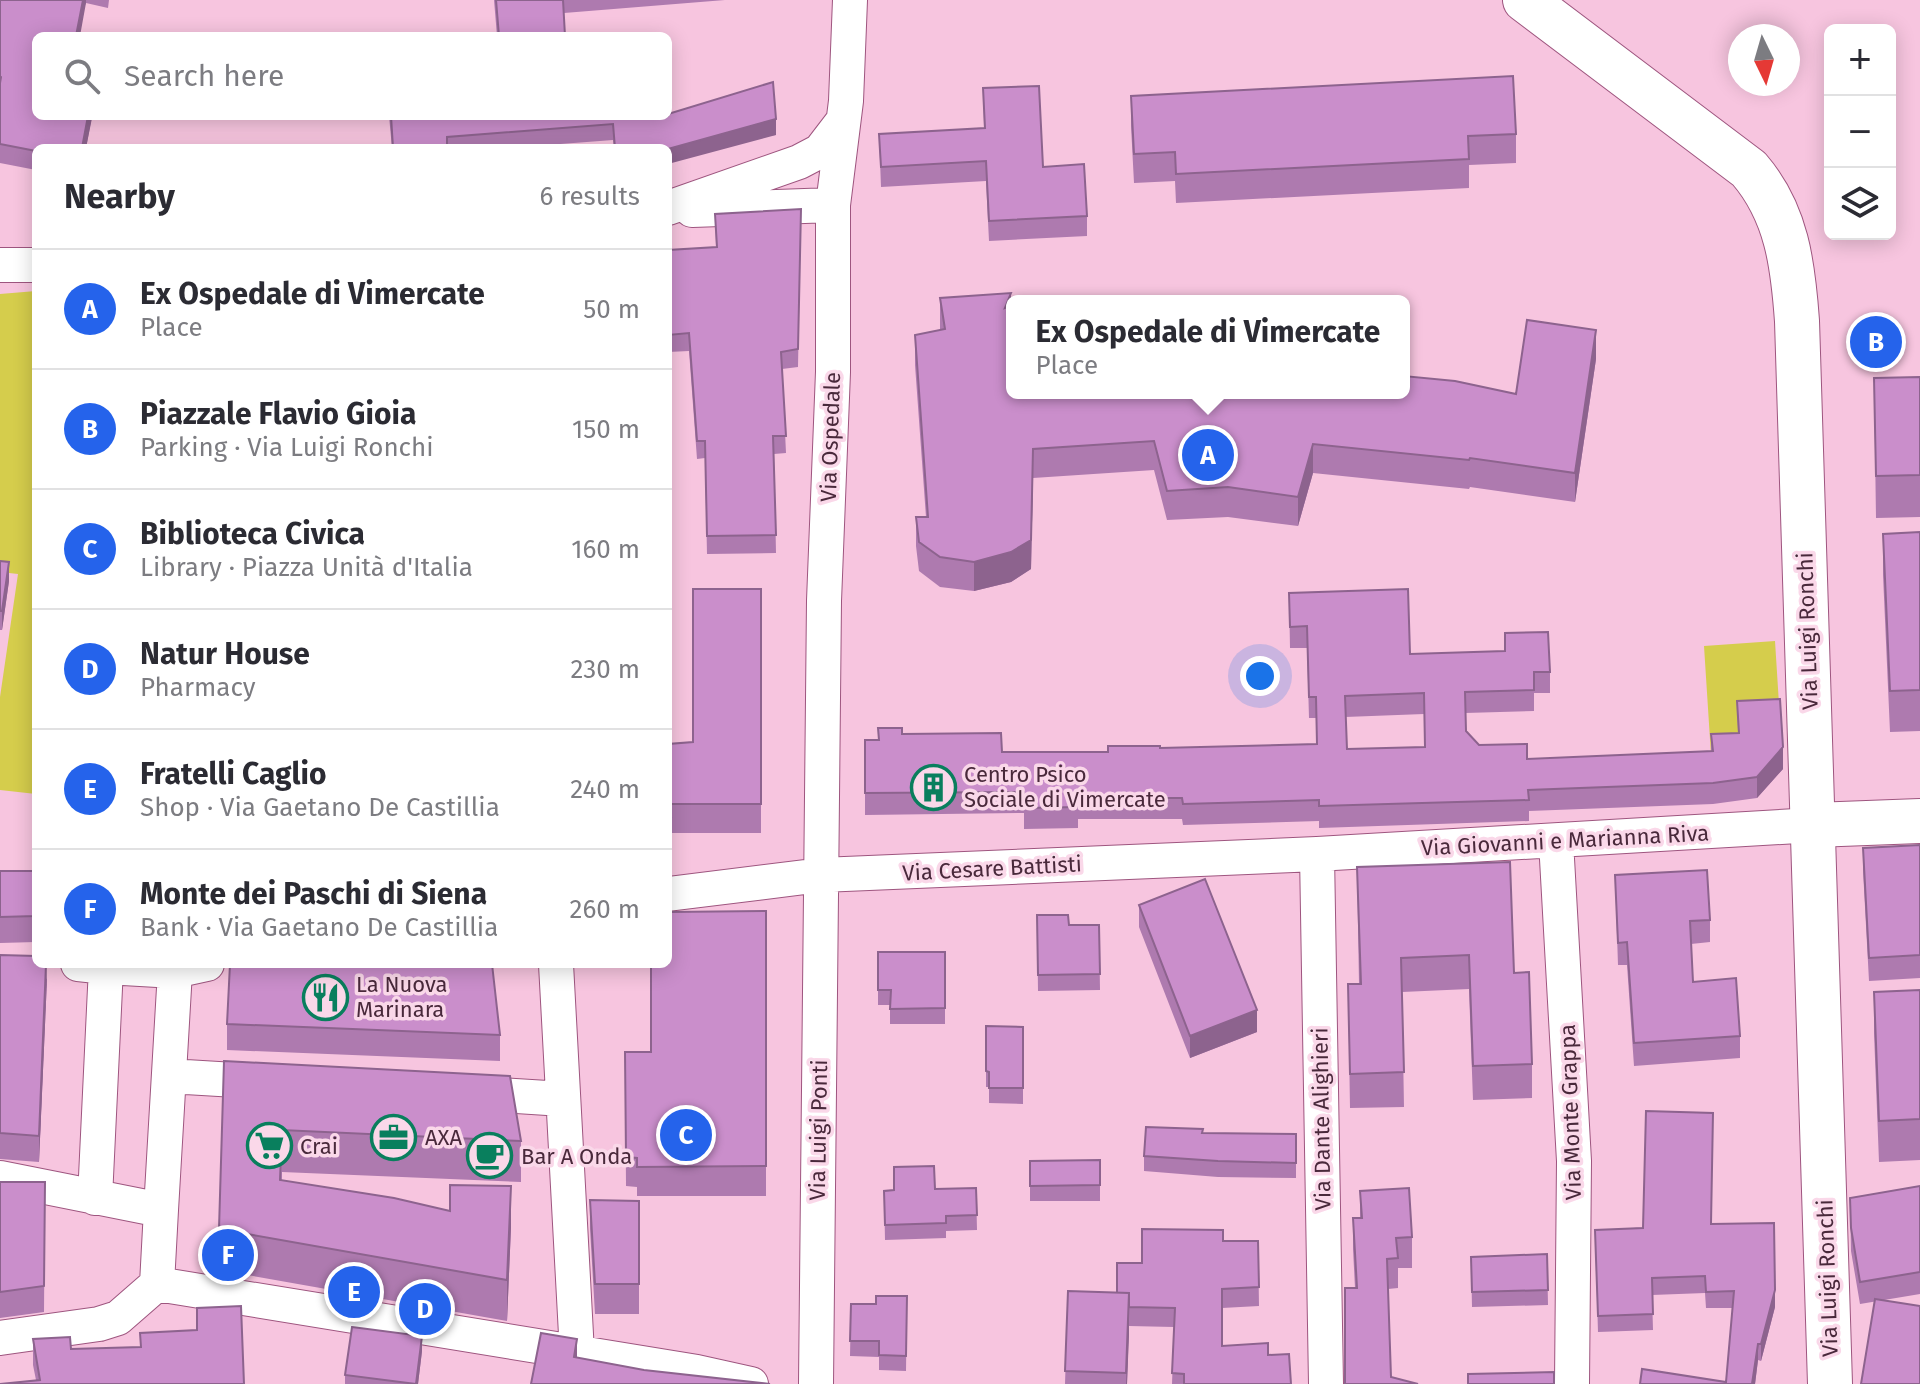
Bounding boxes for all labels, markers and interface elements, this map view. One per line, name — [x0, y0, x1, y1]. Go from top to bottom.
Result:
north arrow — [1728, 24, 1800, 96]
map controls — [1824, 24, 1896, 240]
button: + — [1824, 24, 1896, 96]
search box — [32, 32, 672, 120]
icon: search — [60, 54, 104, 98]
text: Search here — [124, 58, 284, 94]
button: − — [1824, 96, 1896, 168]
button: layers — [1824, 168, 1896, 240]
text: Nearby — [64, 176, 175, 217]
text: 6 results — [539, 181, 640, 212]
text: Ex Ospedale di Vimercate — [140, 276, 485, 312]
text: A — [82, 294, 98, 325]
text: 50 m — [583, 294, 640, 325]
popup — [1006, 295, 1410, 399]
text: Place — [140, 312, 203, 343]
pin: B — [1850, 312, 1902, 372]
text: Ex Ospedale di Vimercate — [1036, 314, 1380, 350]
text: Place — [1036, 350, 1098, 381]
street label: Via Ospedale — [815, 372, 846, 502]
text: Piazzale Flavio Gioia — [140, 396, 416, 432]
text: B — [82, 414, 98, 445]
text: 150 m — [572, 414, 640, 445]
pin: A — [1182, 425, 1234, 485]
text: Parking · Via Luigi Ronchi — [140, 432, 434, 463]
text: Biblioteca Civica — [140, 516, 365, 552]
text: C — [83, 534, 97, 565]
text: 160 m — [571, 534, 640, 565]
text: Library · Piazza Unità d'Italia — [140, 552, 473, 583]
street label: Via Luigi Ronchi — [1791, 552, 1824, 710]
text: Natur House — [140, 636, 310, 672]
text: D — [82, 654, 98, 685]
text: 230 m — [571, 654, 640, 685]
your location — [1240, 656, 1280, 696]
text: Pharmacy — [140, 672, 256, 703]
text: Fratelli Caglio — [140, 756, 326, 792]
place label: Centro Psico Sociale di Vimercate — [964, 761, 1166, 813]
building icon: Centro Psico Sociale di Vimercate — [909, 763, 957, 811]
text: E — [83, 774, 97, 805]
text: 240 m — [570, 774, 640, 805]
text: Shop · Via Gaetano De Castillia — [140, 792, 500, 823]
street label: Via Giovanni e Marianna Riva — [1420, 819, 1710, 862]
street label: Via Cesare Battisti — [902, 850, 1082, 887]
text: Monte dei Paschi di Siena — [140, 876, 487, 912]
text: F — [84, 894, 96, 925]
text: 260 m — [570, 894, 640, 925]
text: Bank · Via Gaetano De Castillia — [140, 912, 498, 943]
place label: La Nuova Marinara — [356, 971, 448, 1023]
restaurant icon: La Nuova Marinara — [301, 973, 349, 1021]
street label: Via Monte Grappa — [1554, 1024, 1587, 1200]
street label: Via Dante Alighieri — [1306, 1027, 1337, 1211]
street label: Via Luigi Ponti — [804, 1059, 833, 1201]
pin: C — [660, 1105, 712, 1165]
office icon: AXA — [370, 1113, 418, 1161]
supermarket icon: Crai — [245, 1122, 293, 1170]
place label: AXA — [425, 1124, 462, 1151]
cafe icon: Bar A Onda — [466, 1132, 514, 1180]
place label: Crai — [300, 1133, 338, 1160]
place label: Bar A Onda — [521, 1143, 632, 1170]
street label: Via Luigi Ronchi — [1811, 1199, 1844, 1357]
pin: F — [202, 1225, 254, 1285]
pin: E — [328, 1262, 380, 1322]
pin: D — [399, 1279, 451, 1339]

